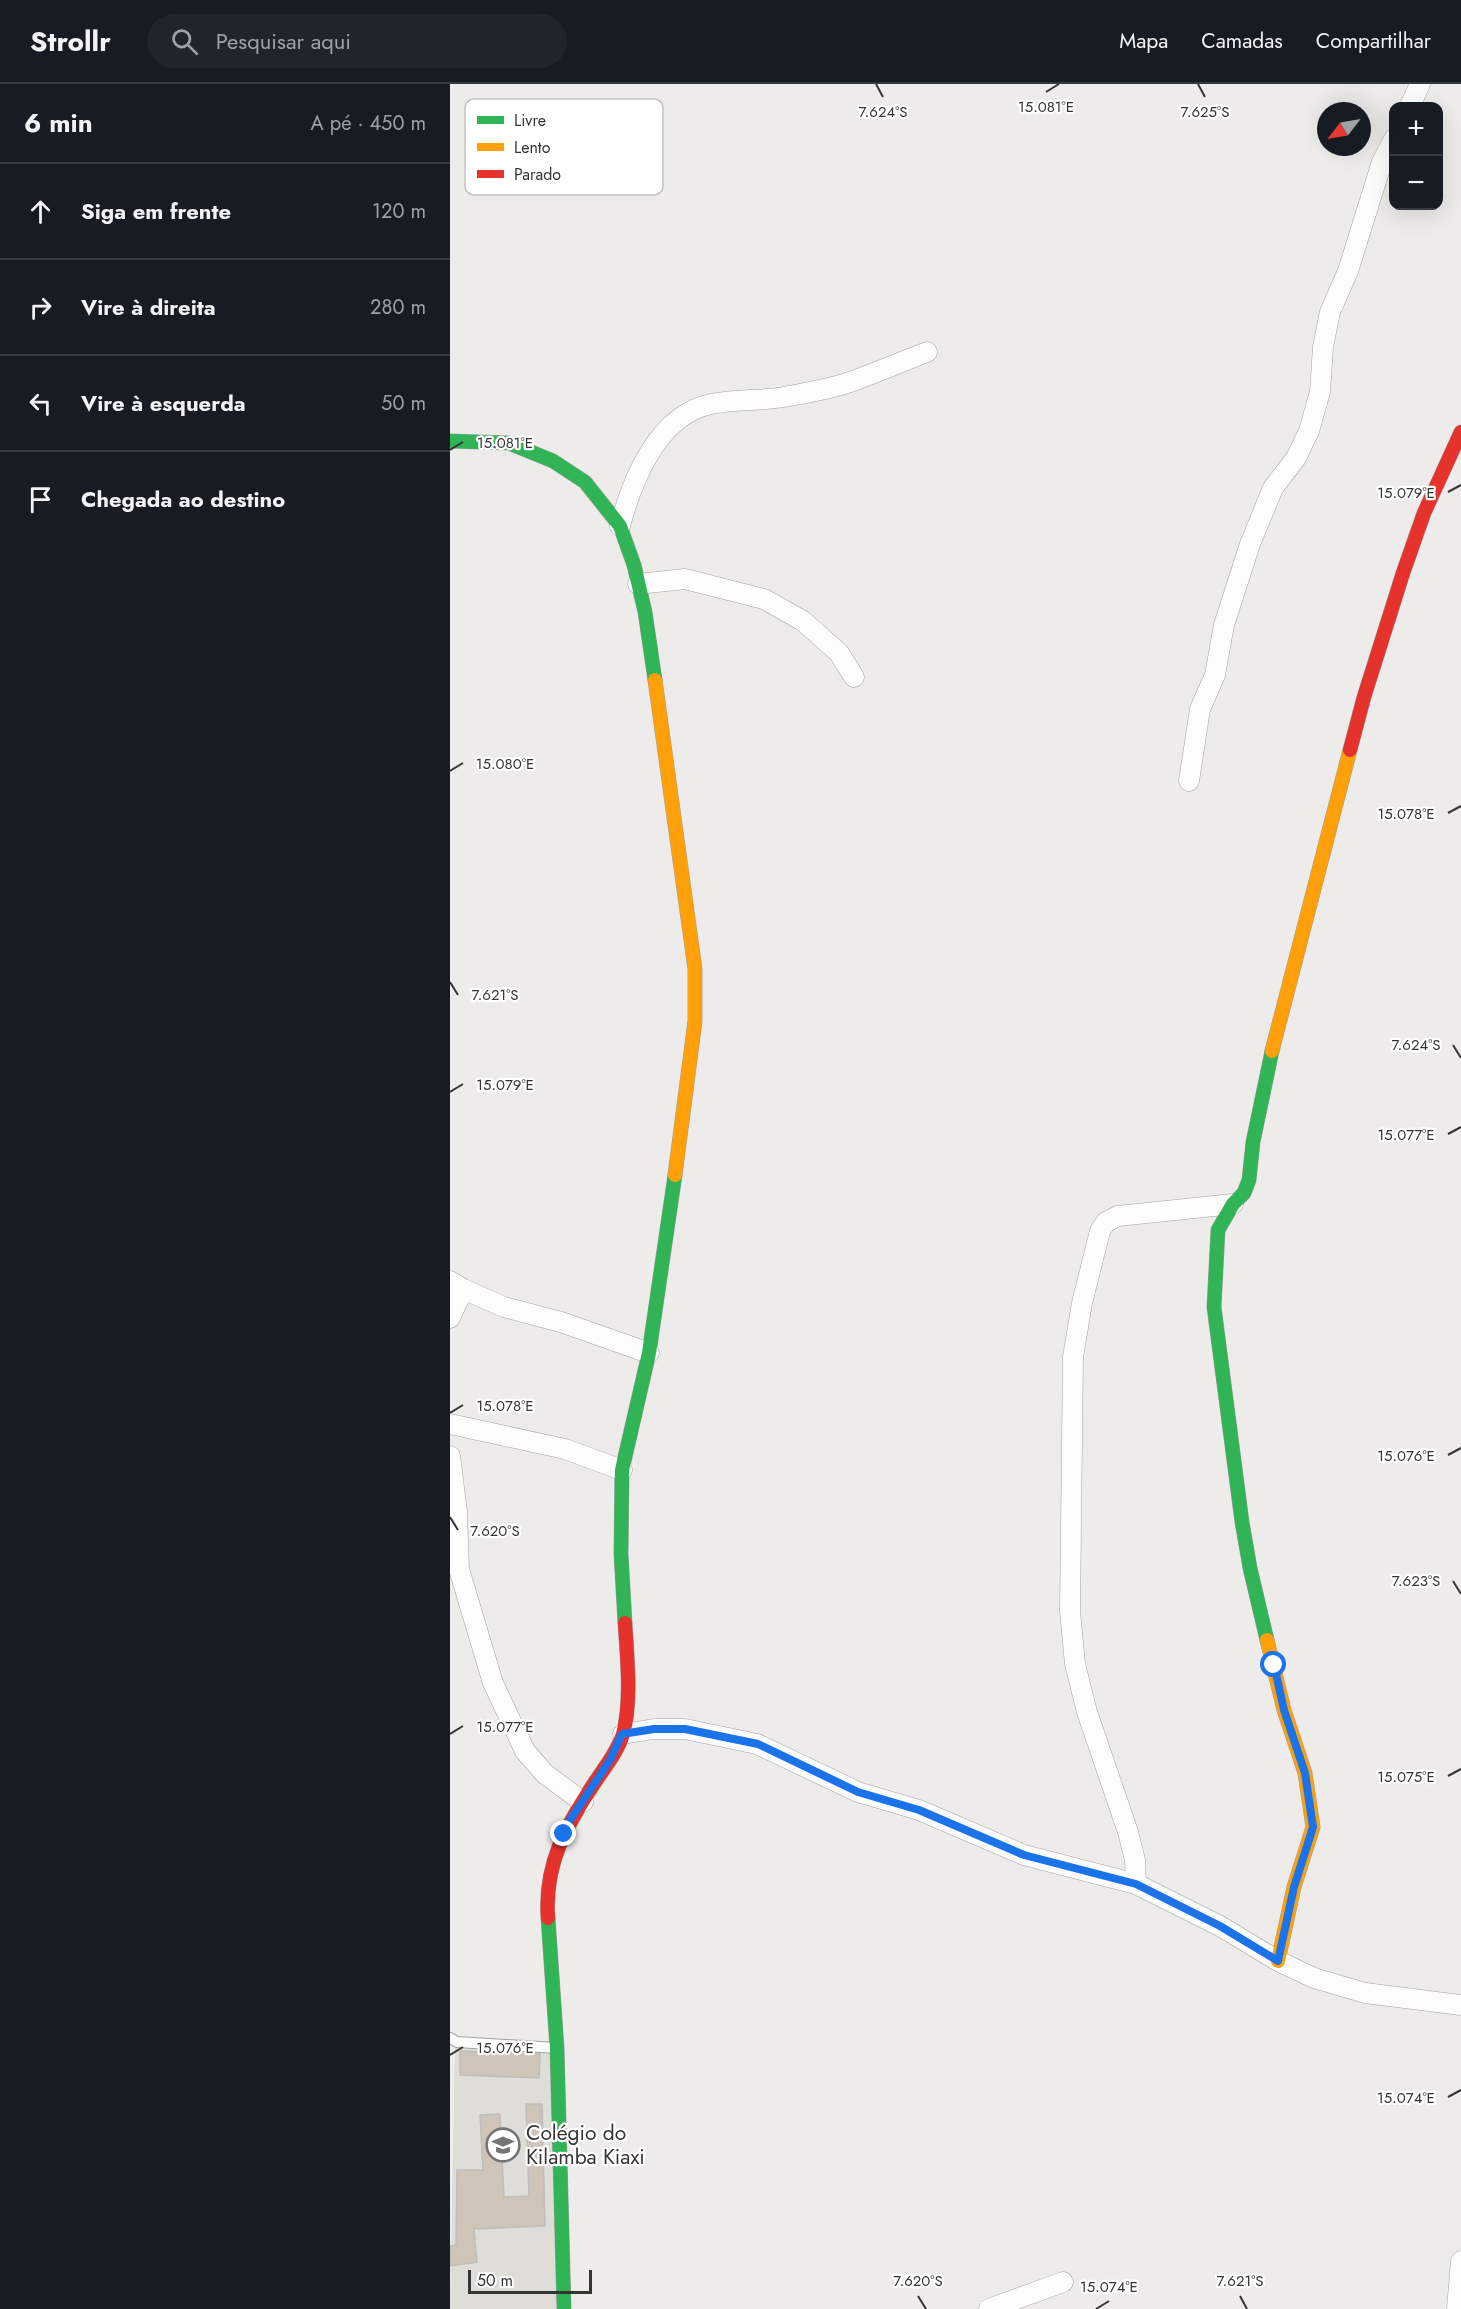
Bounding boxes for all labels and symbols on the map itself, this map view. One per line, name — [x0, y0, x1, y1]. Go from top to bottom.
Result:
text: 15.081°E — [1018, 96, 1074, 118]
legend — [465, 99, 663, 195]
text: 7.624°S — [858, 101, 908, 123]
text: 7.625°S — [1181, 101, 1229, 123]
north arrow — [1317, 102, 1371, 156]
text: Livre — [514, 109, 546, 132]
text: Lento — [514, 136, 551, 159]
text: Parado — [514, 163, 561, 186]
text: 15.081°E — [477, 432, 533, 454]
text: 15.079°E — [1377, 482, 1435, 504]
text: 15.080°E — [476, 753, 534, 775]
text: 15.078°E — [1377, 803, 1435, 825]
text: 7.621°S — [471, 984, 519, 1006]
text: 7.624°S — [1391, 1034, 1441, 1056]
text: 15.079°E — [476, 1074, 534, 1096]
text: 15.077°E — [1378, 1124, 1434, 1146]
text: 15.078°E — [476, 1395, 534, 1417]
text: 15.076°E — [1377, 1445, 1435, 1467]
text: 7.620°S — [470, 1520, 520, 1542]
text: 7.623°S — [1392, 1570, 1440, 1592]
route start — [1260, 1651, 1286, 1677]
text: 15.077°E — [477, 1716, 533, 1738]
text: 15.075°E — [1377, 1766, 1435, 1788]
route end — [550, 1820, 576, 1846]
text: 15.076°E — [476, 2037, 534, 2059]
text: 15.074°E — [1377, 2087, 1435, 2109]
place label: Colégio do Kilamba Kiaxi — [526, 2118, 645, 2172]
school or university icon: Colégio do Kilamba Kiaxi — [485, 2127, 521, 2163]
scale bar — [468, 2267, 592, 2294]
text: 7.620°S — [893, 2270, 943, 2292]
text: 7.621°S — [1216, 2270, 1264, 2292]
text: 15.074°E — [1080, 2276, 1138, 2298]

